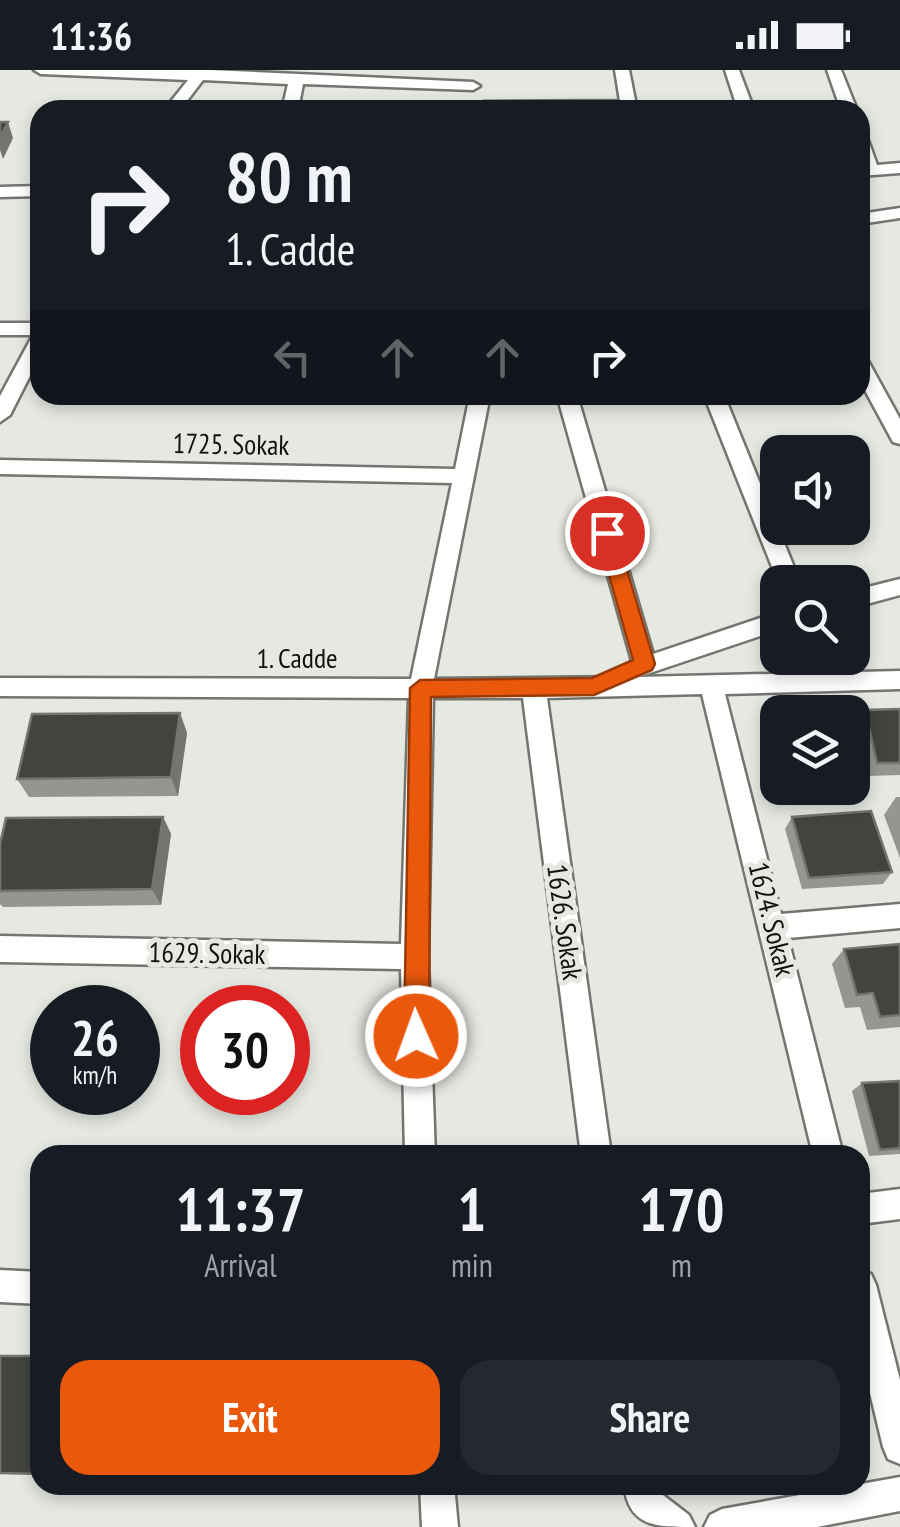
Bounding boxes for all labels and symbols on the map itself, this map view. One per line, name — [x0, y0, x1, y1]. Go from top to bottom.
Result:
street label: 1725. Sokak — [172, 424, 290, 463]
pin — [565, 491, 650, 576]
street label: 1. Cadde — [256, 639, 338, 676]
street label: 1624. Sokak — [740, 858, 805, 980]
street label: 1626. Sokak — [539, 862, 592, 982]
street label: 1629. Sokak — [148, 933, 266, 972]
position arrow — [364, 984, 468, 1088]
speed limit sign: 30 — [180, 985, 310, 1115]

